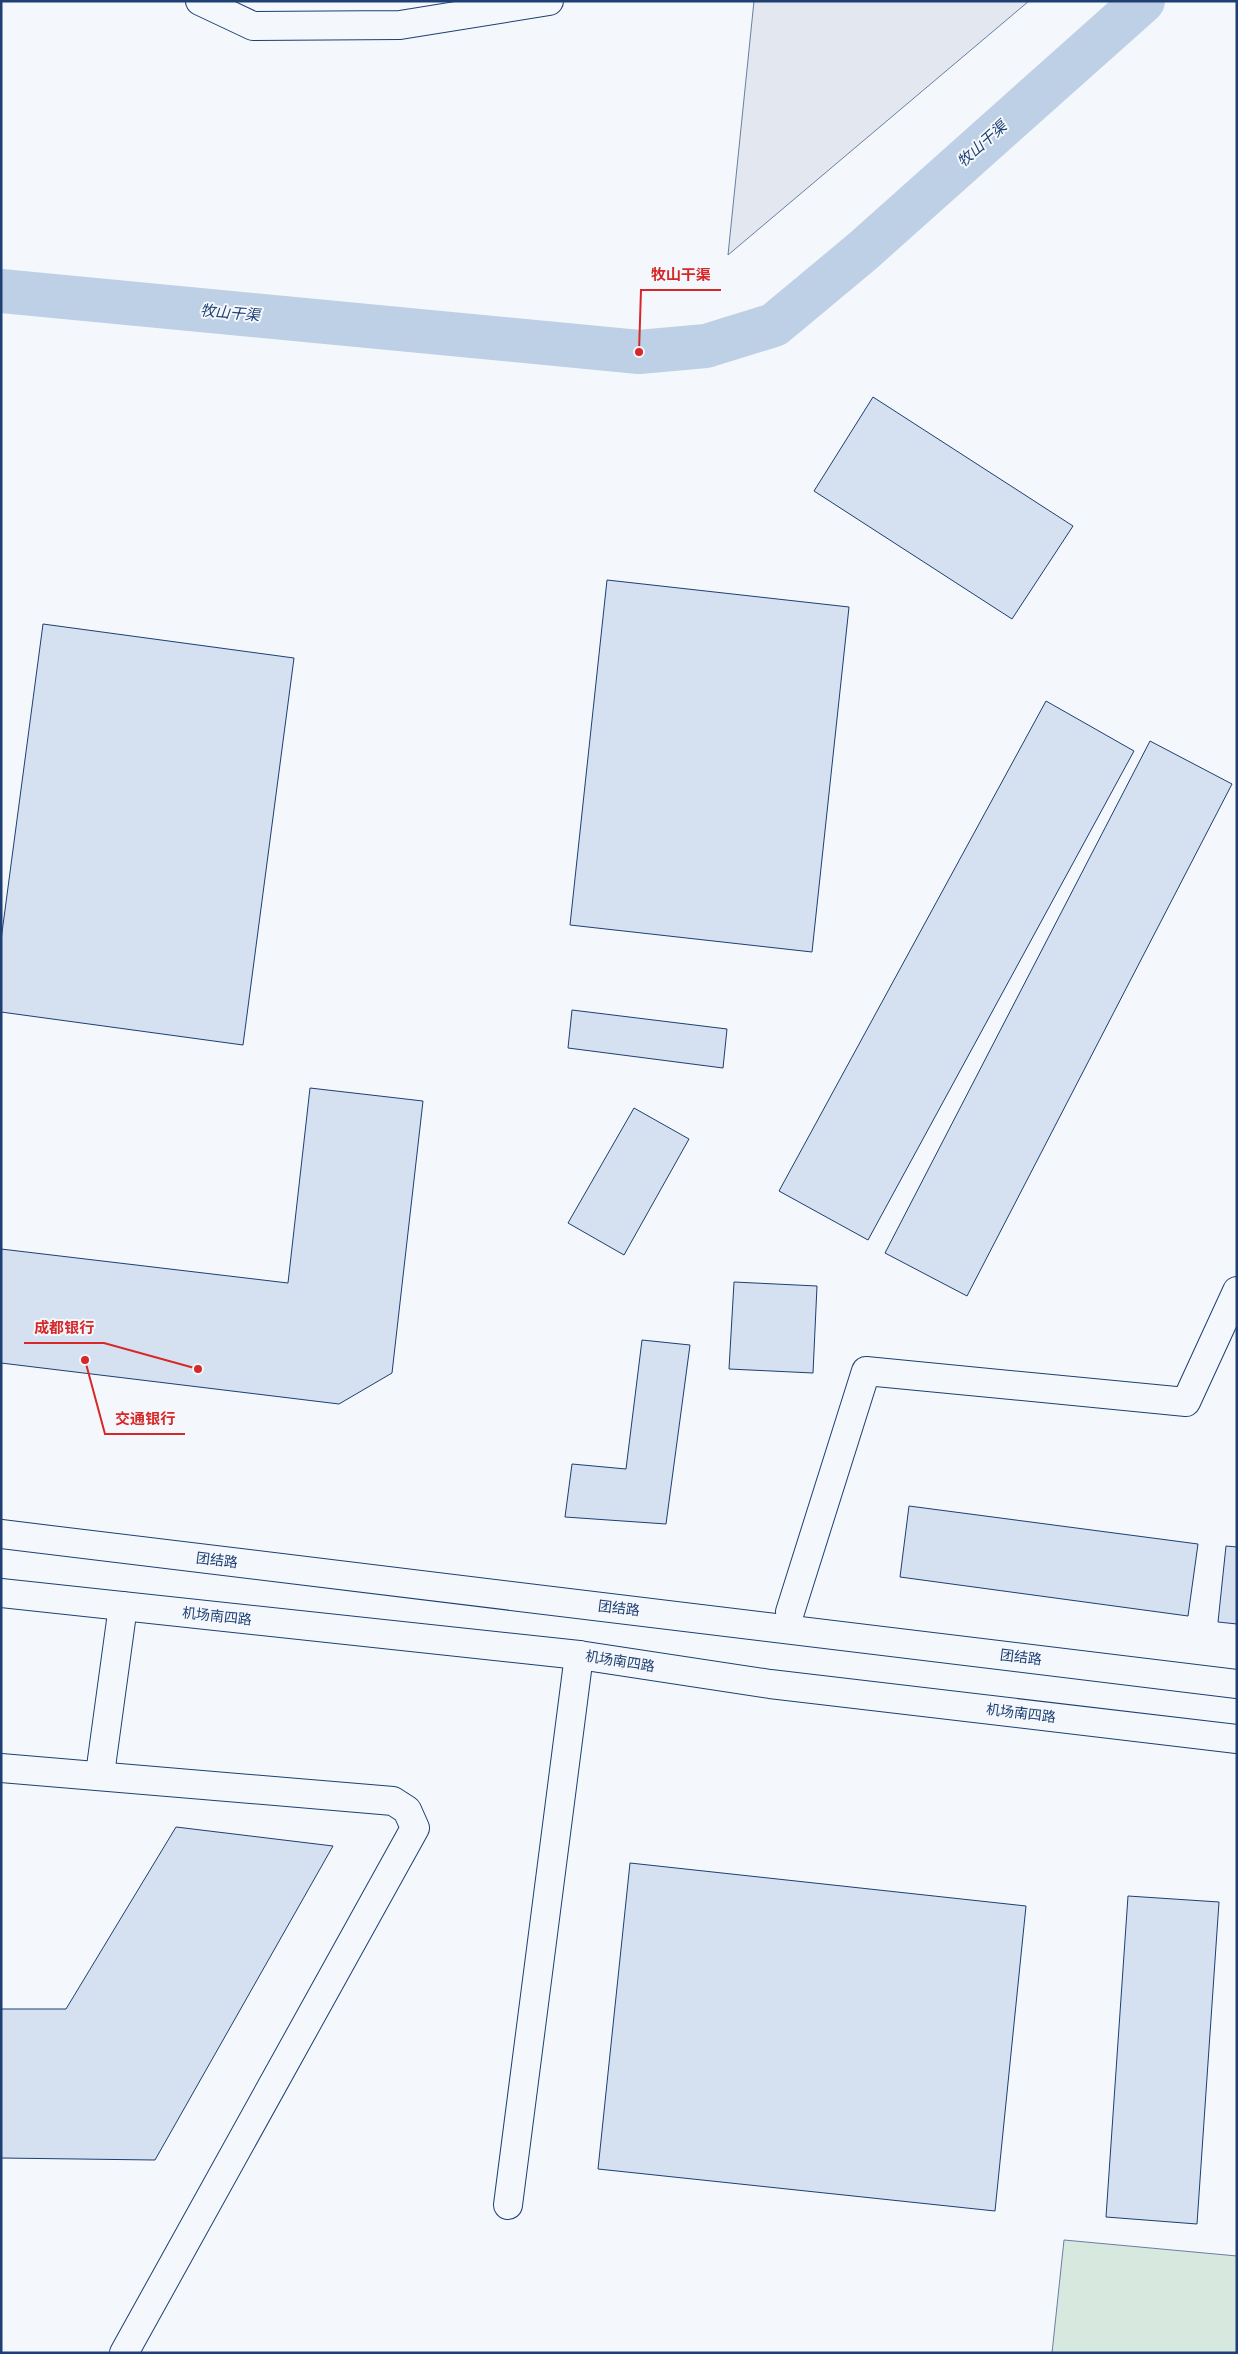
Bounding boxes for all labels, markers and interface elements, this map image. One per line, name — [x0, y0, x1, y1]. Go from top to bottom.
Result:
water label: 牧山干渠 — [953, 115, 1012, 172]
callout: 牧山干渠 — [641, 260, 721, 290]
text: 牧山干渠 — [651, 265, 711, 285]
water label: 牧山干渠 — [199, 300, 263, 326]
callout: 成都银行 — [24, 1313, 104, 1343]
text: 成都银行 — [34, 1318, 94, 1338]
callout: 交通银行 — [105, 1404, 185, 1434]
text: 交通银行 — [115, 1409, 175, 1429]
street label: 团结路 — [195, 1549, 239, 1571]
street label: 团结路 — [597, 1597, 641, 1619]
street label: 机场南四路 — [181, 1603, 253, 1629]
street label: 团结路 — [999, 1646, 1043, 1668]
street label: 机场南四路 — [584, 1647, 656, 1675]
street label: 机场南四路 — [985, 1700, 1057, 1726]

